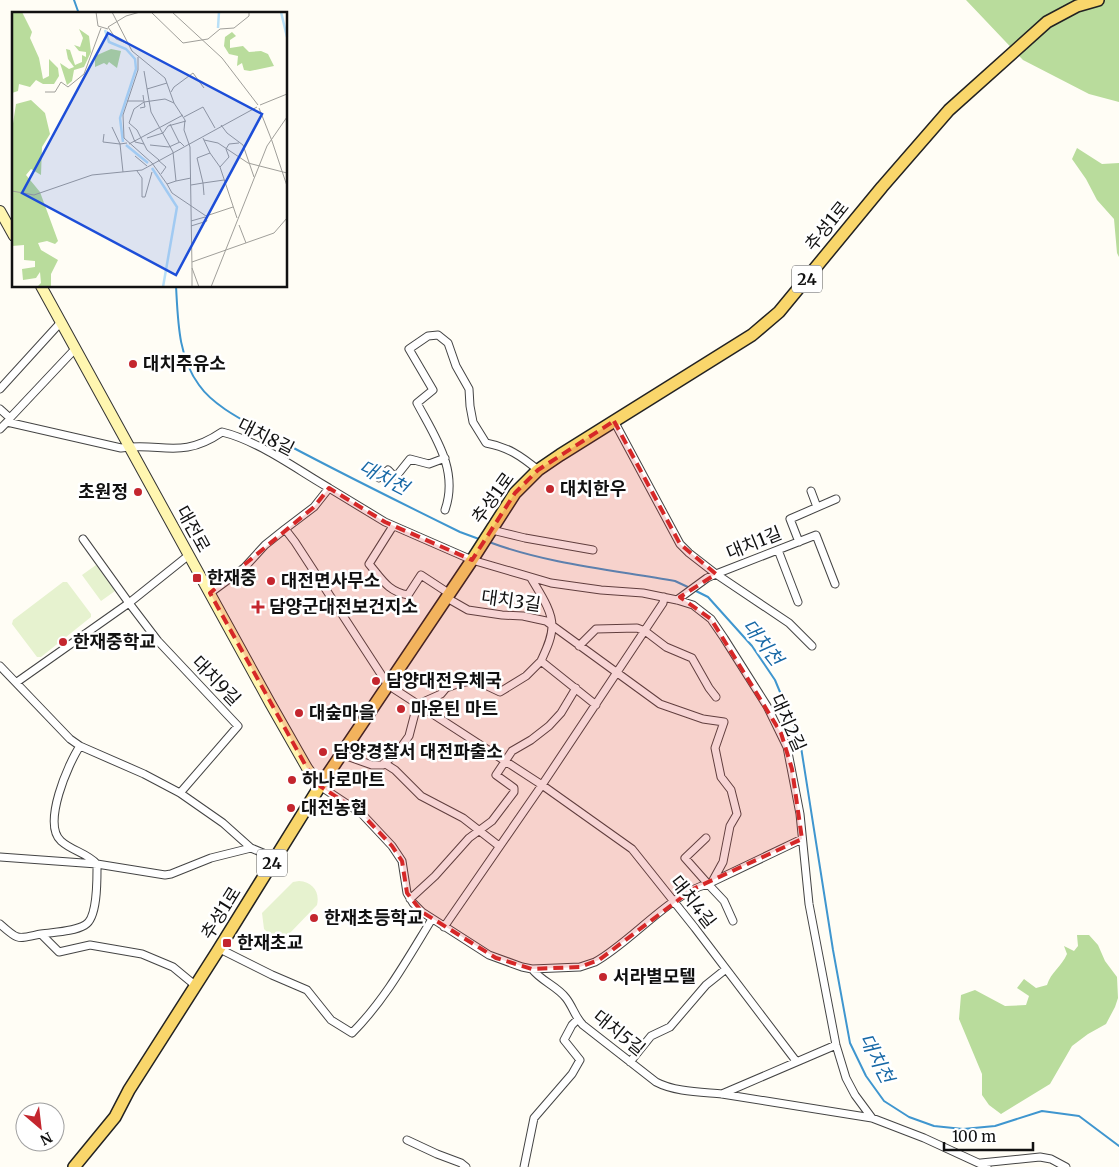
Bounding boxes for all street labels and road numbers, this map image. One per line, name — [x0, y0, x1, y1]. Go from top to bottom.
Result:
street label: 추성1로 — [799, 196, 854, 255]
road number: 24 — [792, 266, 822, 292]
street label: 대치8길 — [234, 413, 298, 461]
street label: 추성1로 — [466, 468, 519, 528]
street label: 대전로 — [171, 501, 216, 556]
street label: 대치1길 — [723, 521, 785, 564]
street label: 대치3길 — [480, 585, 542, 616]
street label: 대치9길 — [187, 651, 246, 710]
street label: 대치2길 — [766, 691, 811, 755]
road number: 24 — [257, 850, 287, 876]
street label: 대치4길 — [666, 871, 721, 933]
street label: 추성1로 — [195, 882, 246, 943]
street label: 대치5길 — [589, 1005, 650, 1060]

